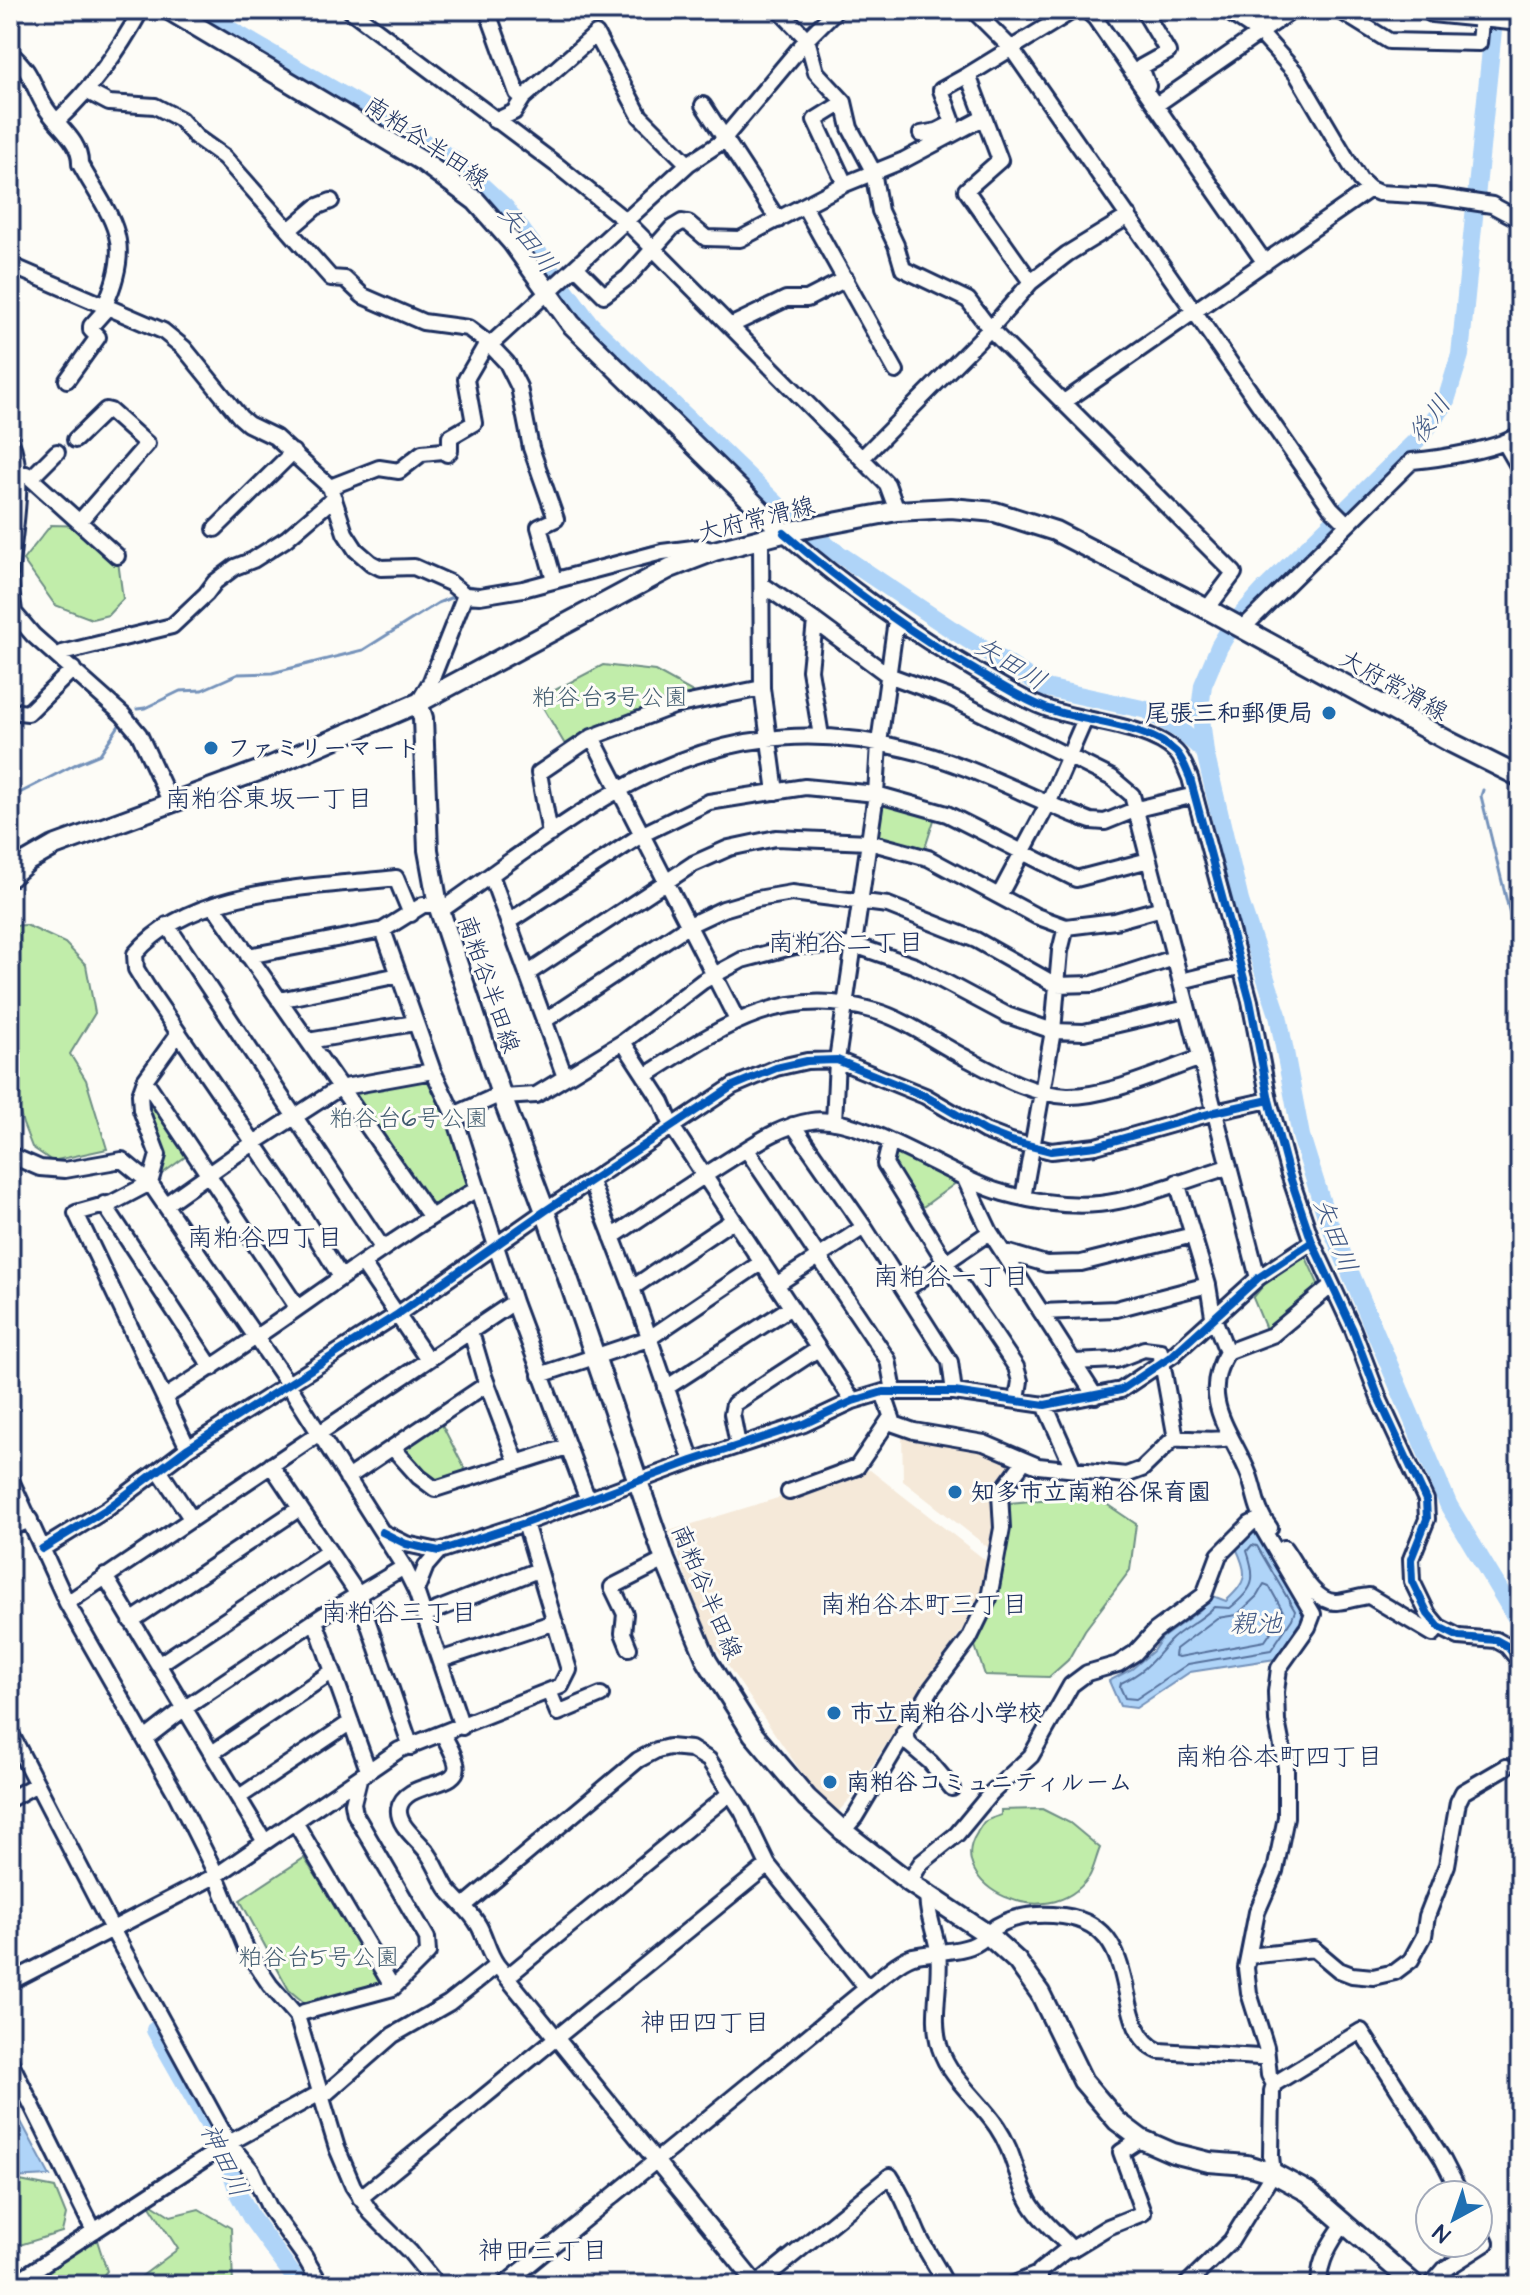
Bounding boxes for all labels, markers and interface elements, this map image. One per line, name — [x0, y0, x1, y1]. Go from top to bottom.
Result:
street label: 南粕谷半田線 — [357, 88, 496, 197]
water label: 矢田川 — [489, 198, 565, 281]
water label: 後川 — [1400, 388, 1460, 451]
street label: 大府常滑線 — [694, 489, 819, 551]
water label: 矢田川 — [968, 628, 1053, 699]
street label: 大府常滑線 — [1333, 642, 1454, 730]
park label: 粕谷台3号公園 — [532, 681, 688, 715]
place label: 尾張三和郵便局 — [1145, 697, 1313, 731]
marker: 尾張三和郵便局 — [1320, 704, 1338, 722]
place label: ファミリーマート — [227, 732, 420, 766]
marker: ファミリーマート — [202, 739, 220, 757]
district label: 南粕谷東坂一丁目 — [165, 781, 373, 817]
street label: 南粕谷半田線 — [449, 911, 528, 1058]
district label: 南粕谷二丁目 — [768, 925, 924, 961]
park label: 粕谷台6号公園 — [329, 1102, 489, 1136]
water label: 矢田川 — [1304, 1192, 1366, 1278]
district label: 南粕谷四丁目 — [187, 1220, 343, 1256]
district label: 南粕谷一丁目 — [873, 1259, 1029, 1295]
place label: 知多市立南粕谷保育園 — [971, 1476, 1211, 1510]
marker: 知多市立南粕谷保育園 — [946, 1483, 964, 1501]
street label: 南粕谷半田線 — [662, 1519, 750, 1665]
district label: 南粕谷本町三丁目 — [820, 1587, 1028, 1623]
district label: 南粕谷三丁目 — [321, 1595, 477, 1631]
water label: 親池 — [1230, 1606, 1283, 1642]
place label: 市立南粕谷小学校 — [850, 1697, 1042, 1731]
marker: 市立南粕谷小学校 — [825, 1704, 843, 1722]
district label: 南粕谷本町四丁目 — [1175, 1739, 1383, 1775]
place label: 南粕谷コミュニティルーム — [846, 1766, 1133, 1800]
marker: 南粕谷コミュニティルーム — [821, 1773, 839, 1791]
park label: 粕谷台5号公園 — [239, 1941, 400, 1975]
district label: 神田四丁目 — [640, 2005, 770, 2041]
water label: 神田川 — [191, 2117, 257, 2203]
north arrow — [1414, 2179, 1494, 2259]
text: N — [1427, 2217, 1457, 2249]
district label: 神田三丁目 — [478, 2233, 608, 2269]

